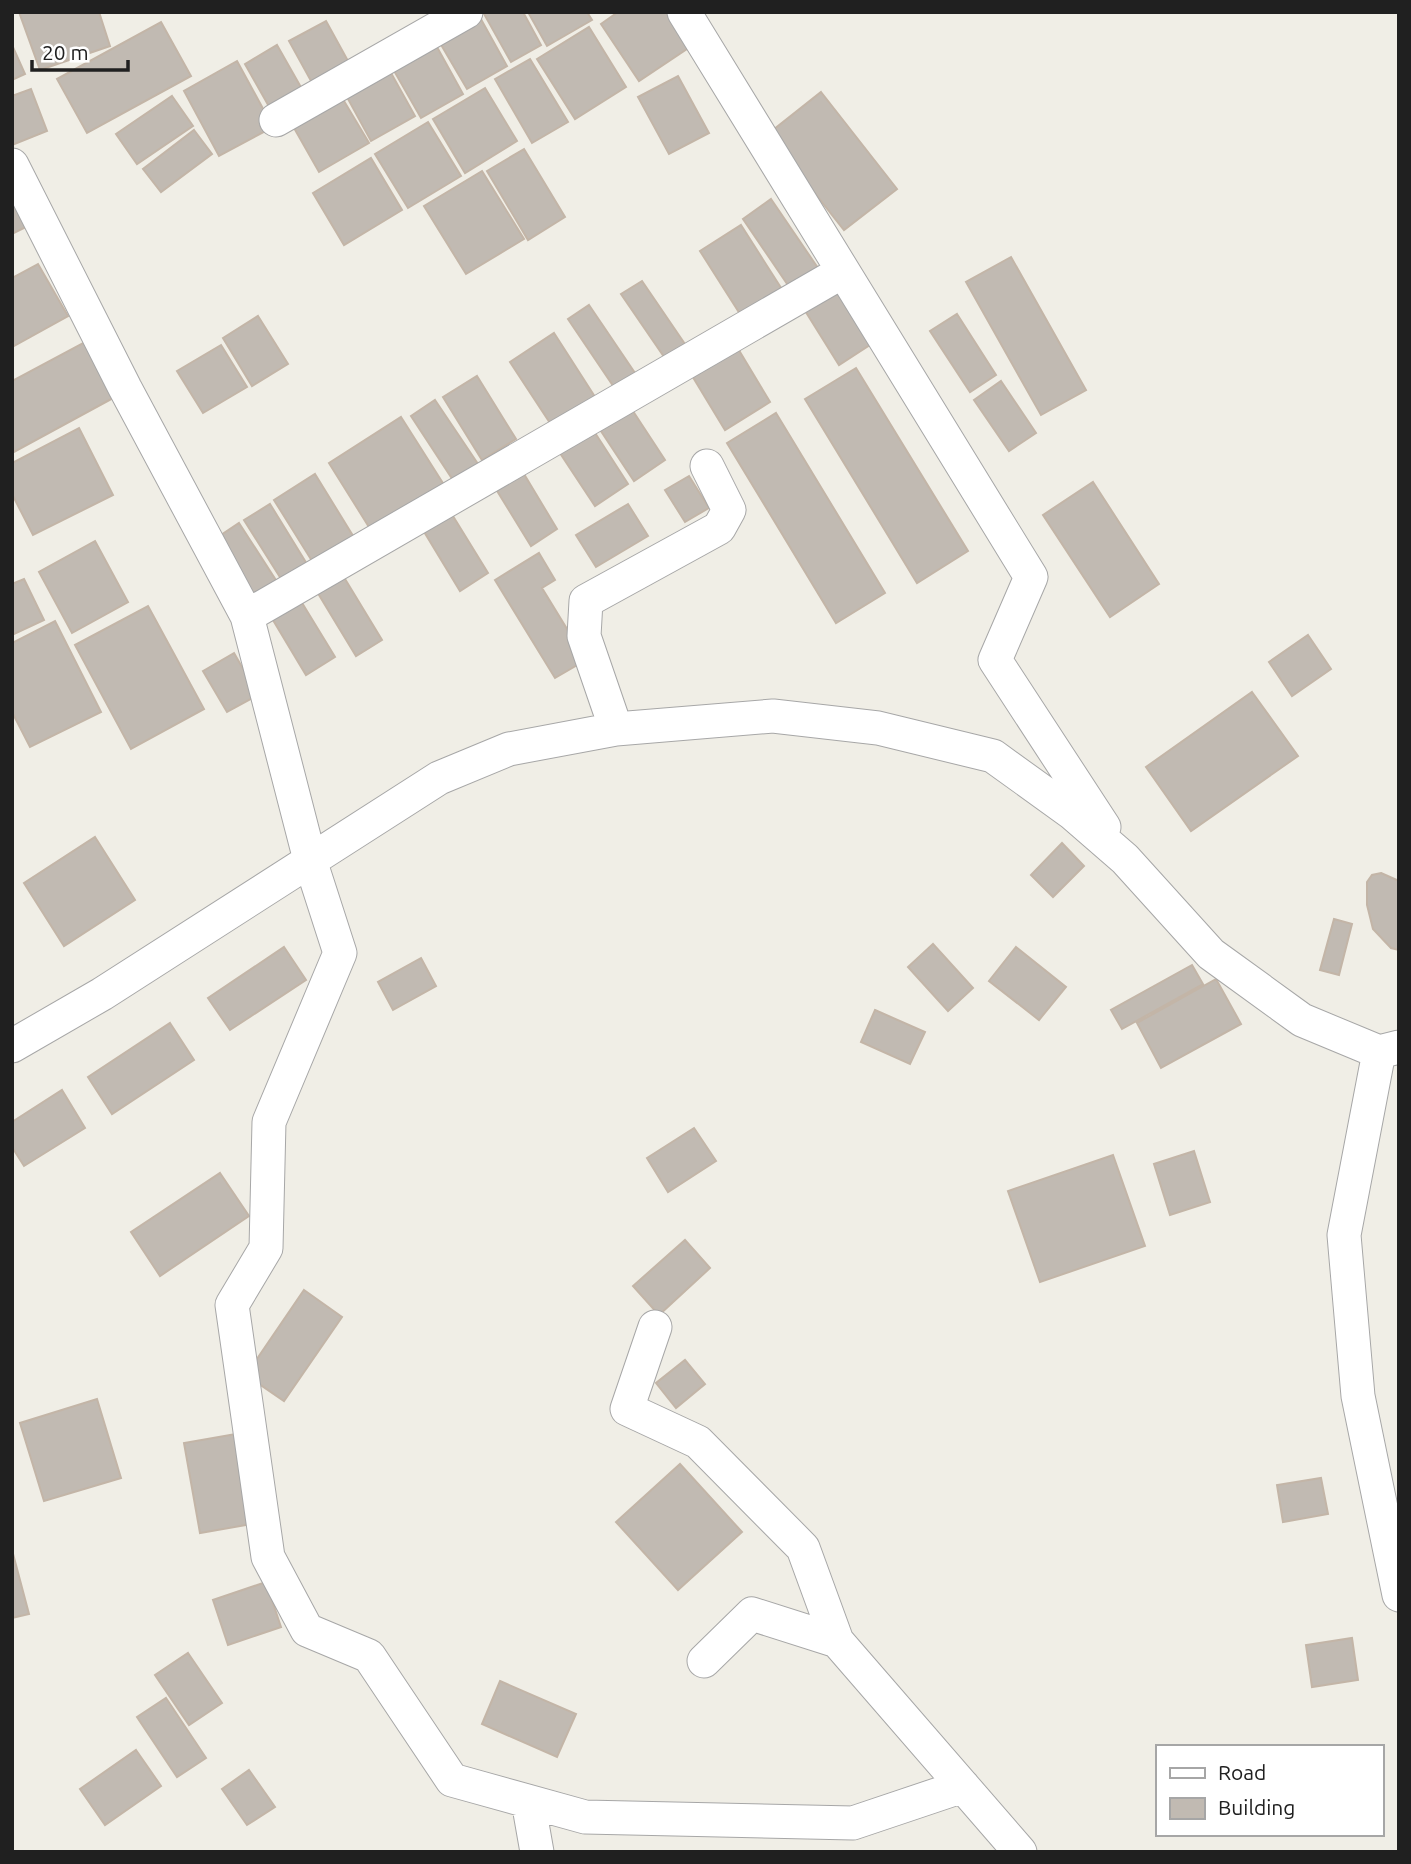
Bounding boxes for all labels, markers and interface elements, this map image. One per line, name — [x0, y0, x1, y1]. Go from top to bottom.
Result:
scale bar — [32, 28, 128, 72]
text: 20 m — [42, 40, 89, 64]
legend — [1156, 1745, 1383, 1836]
text: Road — [1218, 1760, 1266, 1784]
text: Building — [1218, 1795, 1295, 1819]

